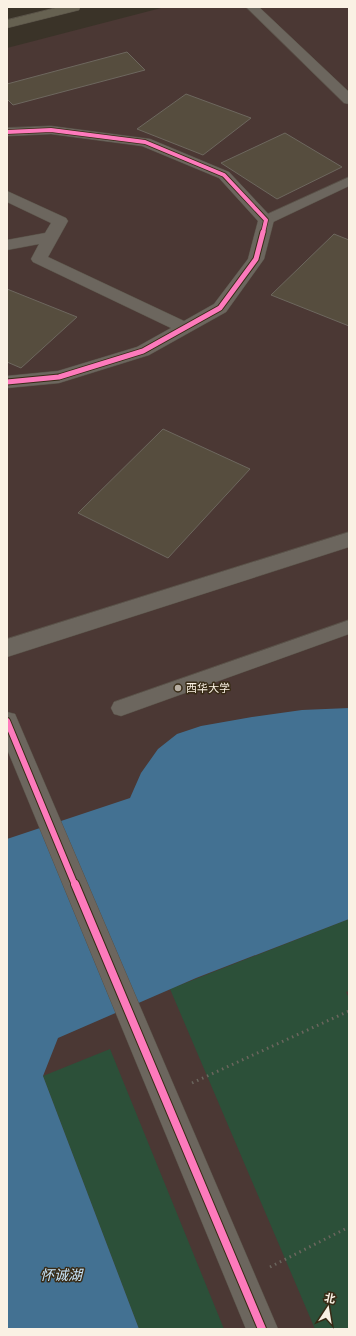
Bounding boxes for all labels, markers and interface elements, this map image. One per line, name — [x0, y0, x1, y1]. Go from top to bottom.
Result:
place label: 西华大学 — [186, 681, 230, 695]
marker: 西华大学 — [173, 683, 183, 693]
water label: 怀诚湖 — [40, 1266, 84, 1284]
north arrow — [308, 1288, 348, 1328]
text: 北 — [323, 1290, 337, 1306]

